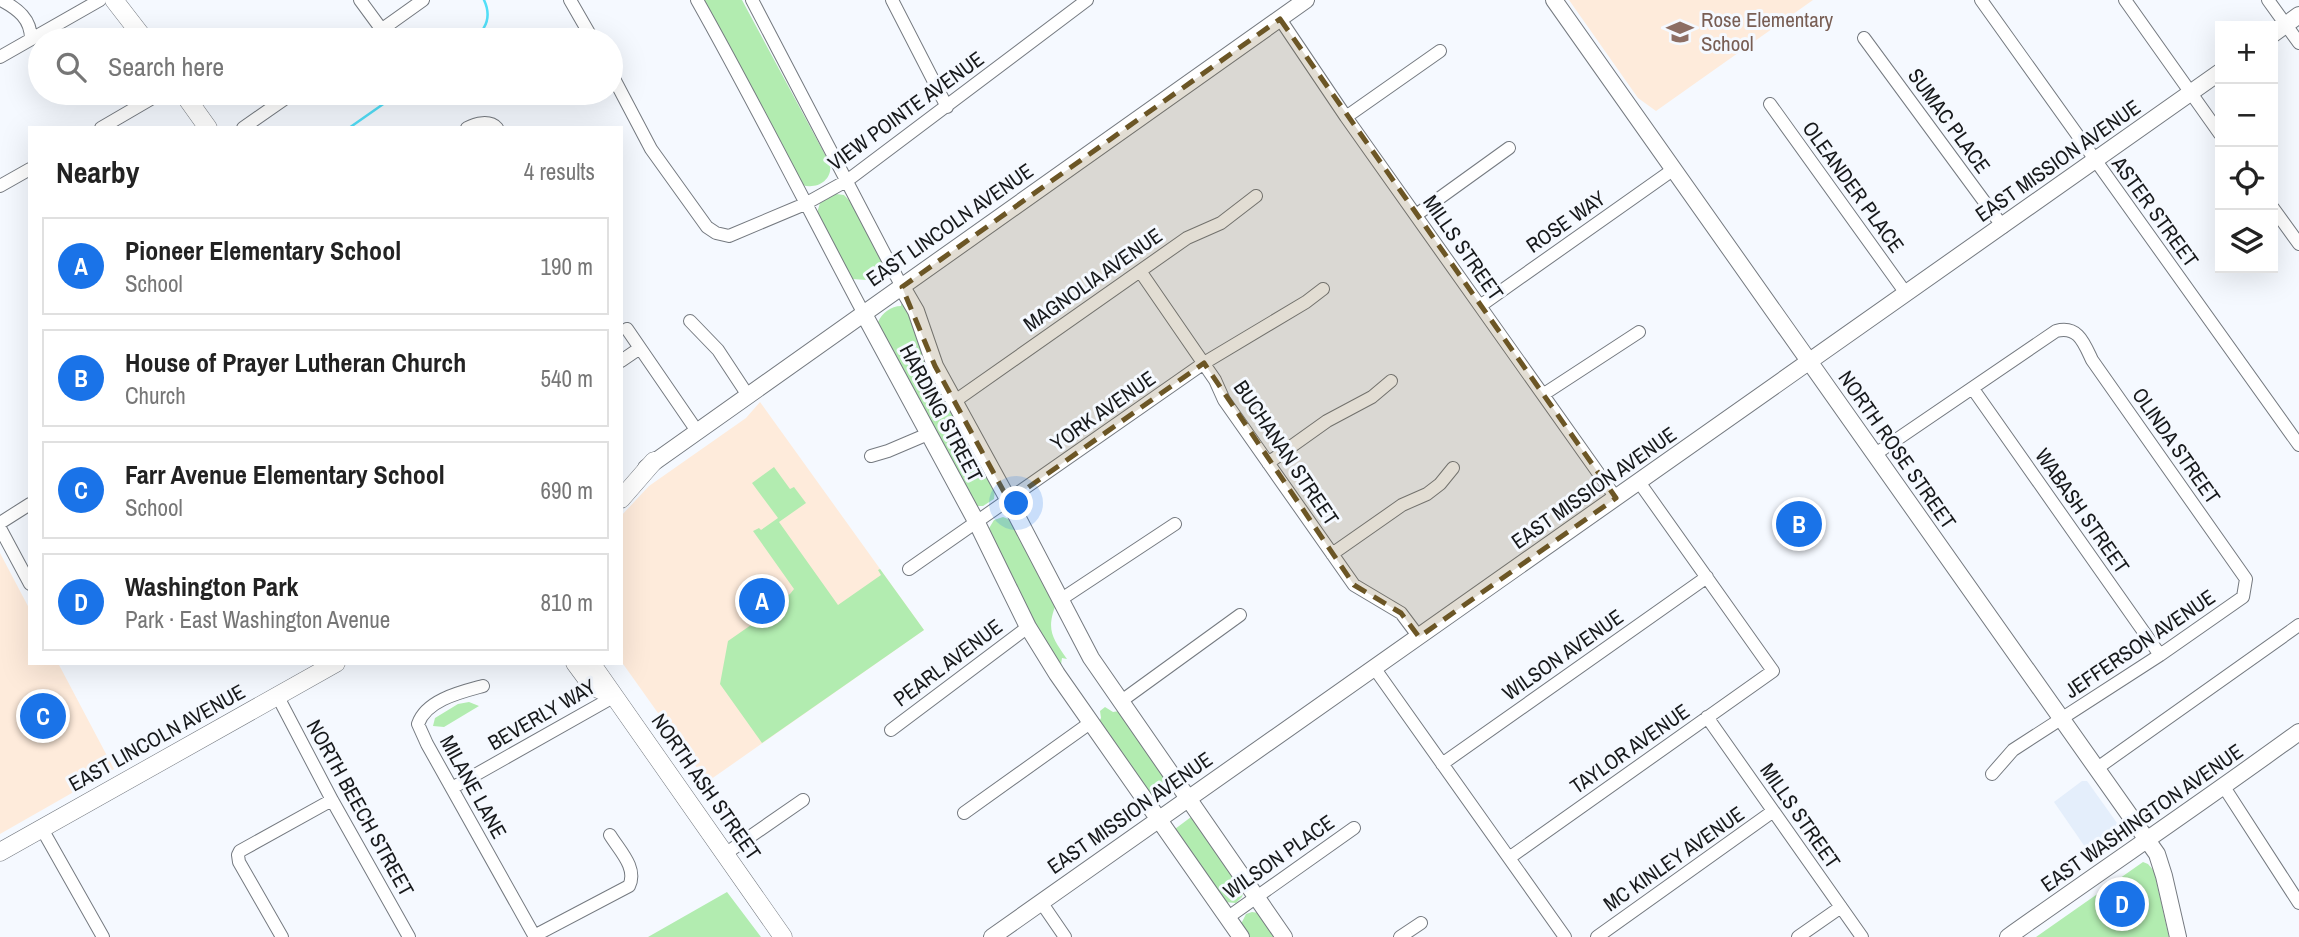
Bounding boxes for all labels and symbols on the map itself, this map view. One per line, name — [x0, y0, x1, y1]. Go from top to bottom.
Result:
place label: Rose Elementary School — [1701, 5, 1833, 58]
school or university icon: Rose Elementary School — [1665, 17, 1695, 47]
street label: VIEW POINTE AVENUE — [822, 44, 990, 177]
street label: SUMAC PLACE — [1901, 62, 1997, 179]
street label: EAST MISSION AVENUE — [1969, 93, 2146, 229]
street label: OLEANDER PLACE — [1796, 115, 1911, 258]
street label: ASTER STREET — [2105, 150, 2206, 273]
street label: EAST LINCOLN AVENUE — [860, 156, 1039, 293]
street label: ROSE WAY — [1520, 183, 1612, 260]
street label: MILLS STREET — [1416, 189, 1511, 307]
street label: MAGNOLIA AVENUE — [1017, 221, 1168, 338]
street label: HARDING STREET — [893, 339, 990, 487]
street label: YORK AVENUE — [1044, 364, 1161, 458]
street label: NORTH ROSE STREET — [1832, 365, 1963, 535]
street label: BUCHANAN STREET — [1227, 374, 1346, 531]
street label: OLINDA STREET — [2126, 382, 2228, 510]
street label: EAST MISSION AVENUE — [1505, 420, 1682, 556]
street label: WABASH STREET — [2028, 442, 2137, 580]
your location — [999, 486, 1033, 520]
pin: B — [1776, 498, 1822, 550]
pin: A — [739, 575, 785, 627]
street label: JEFFERSON AVENUE — [2059, 582, 2221, 705]
street label: WILSON AVENUE — [1497, 602, 1629, 707]
street label: PEARL AVENUE — [887, 612, 1008, 713]
street label: BEVERLY WAY — [483, 672, 601, 757]
street label: EAST LINCOLN AVENUE — [63, 677, 250, 798]
pin: C — [20, 690, 66, 742]
street label: TAYLOR AVENUE — [1564, 697, 1695, 801]
street label: NORTH ASH STREET — [645, 708, 768, 866]
street label: NORTH BEECH STREET — [300, 714, 421, 902]
street label: MILANE LANE — [433, 730, 514, 844]
street label: EAST WASHINGTON AVENUE — [2035, 737, 2249, 898]
street label: EAST MISSION AVENUE — [1041, 745, 1218, 881]
street label: MILLS STREET — [1753, 757, 1848, 875]
street label: MC KINLEY AVENUE — [1597, 799, 1750, 918]
street label: WILSON PLACE — [1217, 808, 1340, 906]
pin: D — [2099, 878, 2145, 930]

